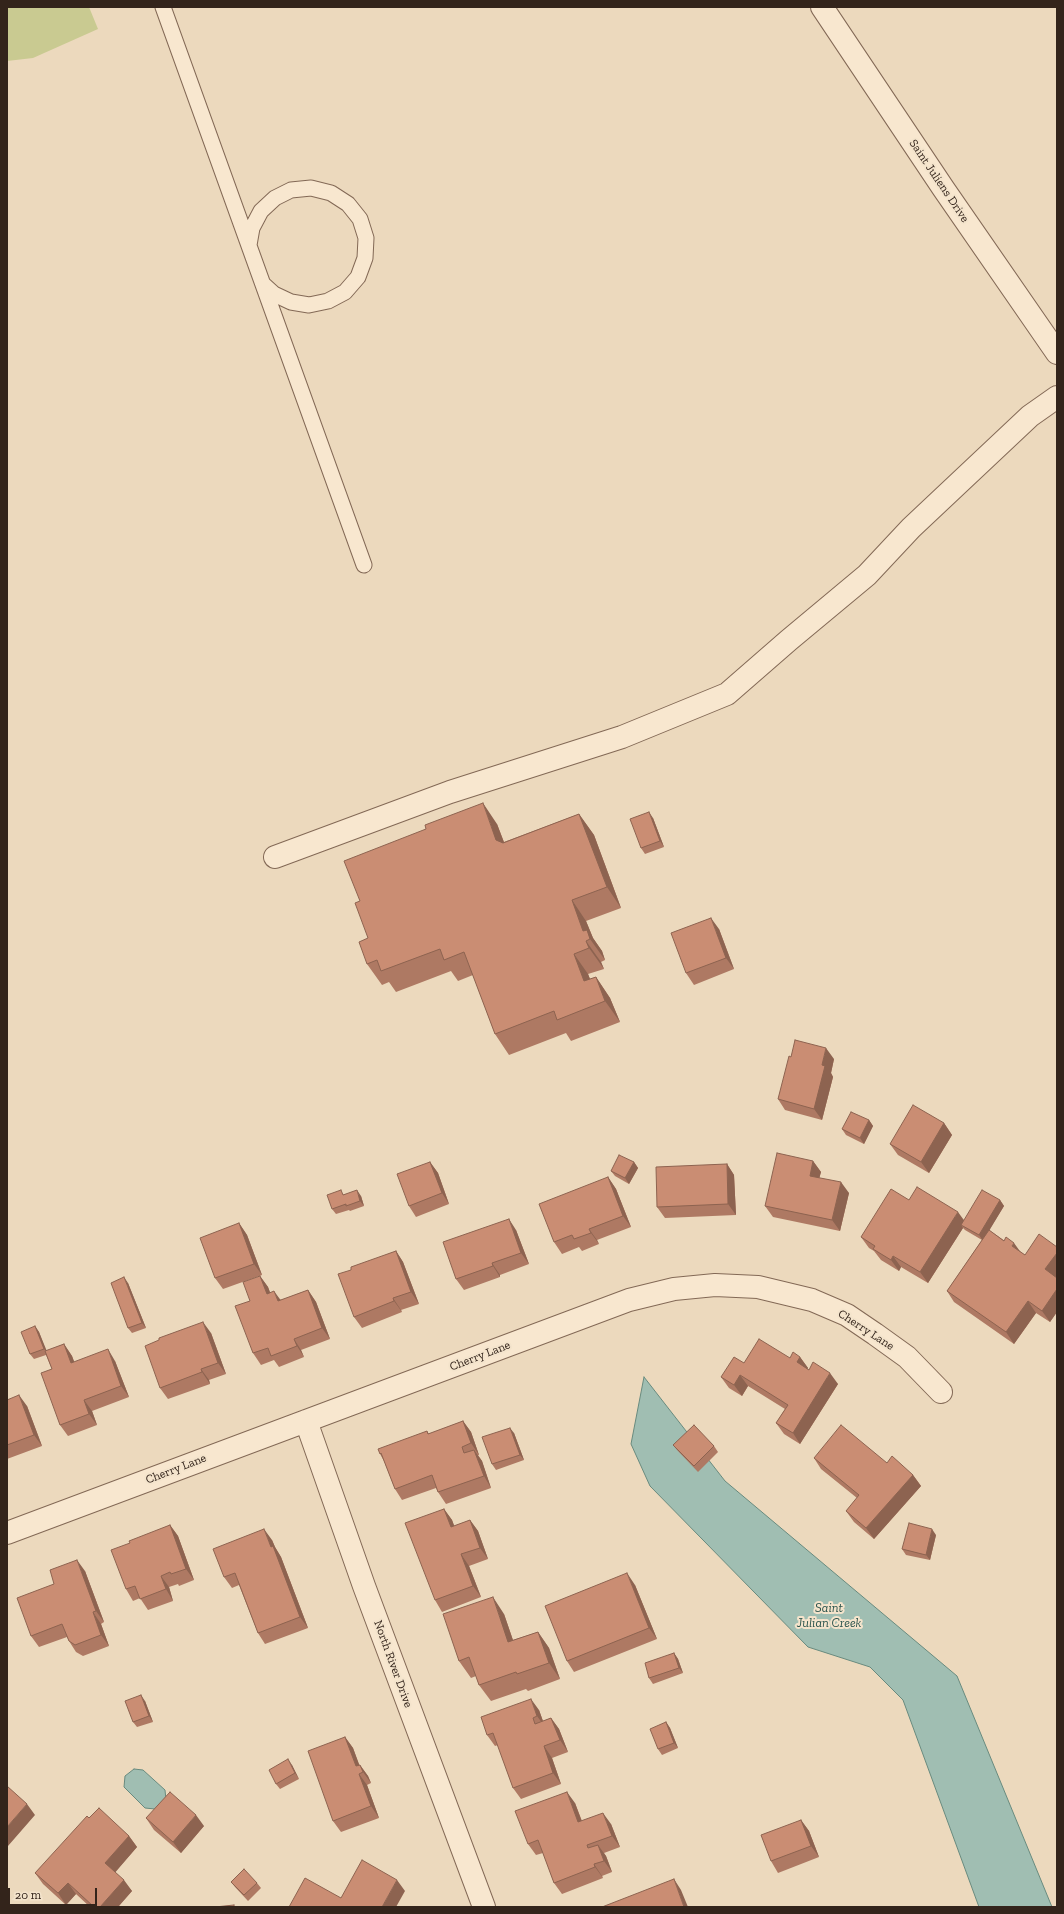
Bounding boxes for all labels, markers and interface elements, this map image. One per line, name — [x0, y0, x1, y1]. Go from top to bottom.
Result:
street label: Saint Juliens Drive — [906, 137, 972, 225]
street label: Cherry Lane — [835, 1307, 897, 1353]
street label: Cherry Lane — [448, 1338, 512, 1374]
street label: Cherry Lane — [144, 1451, 208, 1487]
water label: Saint Julian Creek — [797, 1600, 861, 1631]
street label: North River Drive — [371, 1618, 415, 1710]
scale bar — [10, 1880, 99, 1906]
text: 20 m — [15, 1888, 41, 1902]

